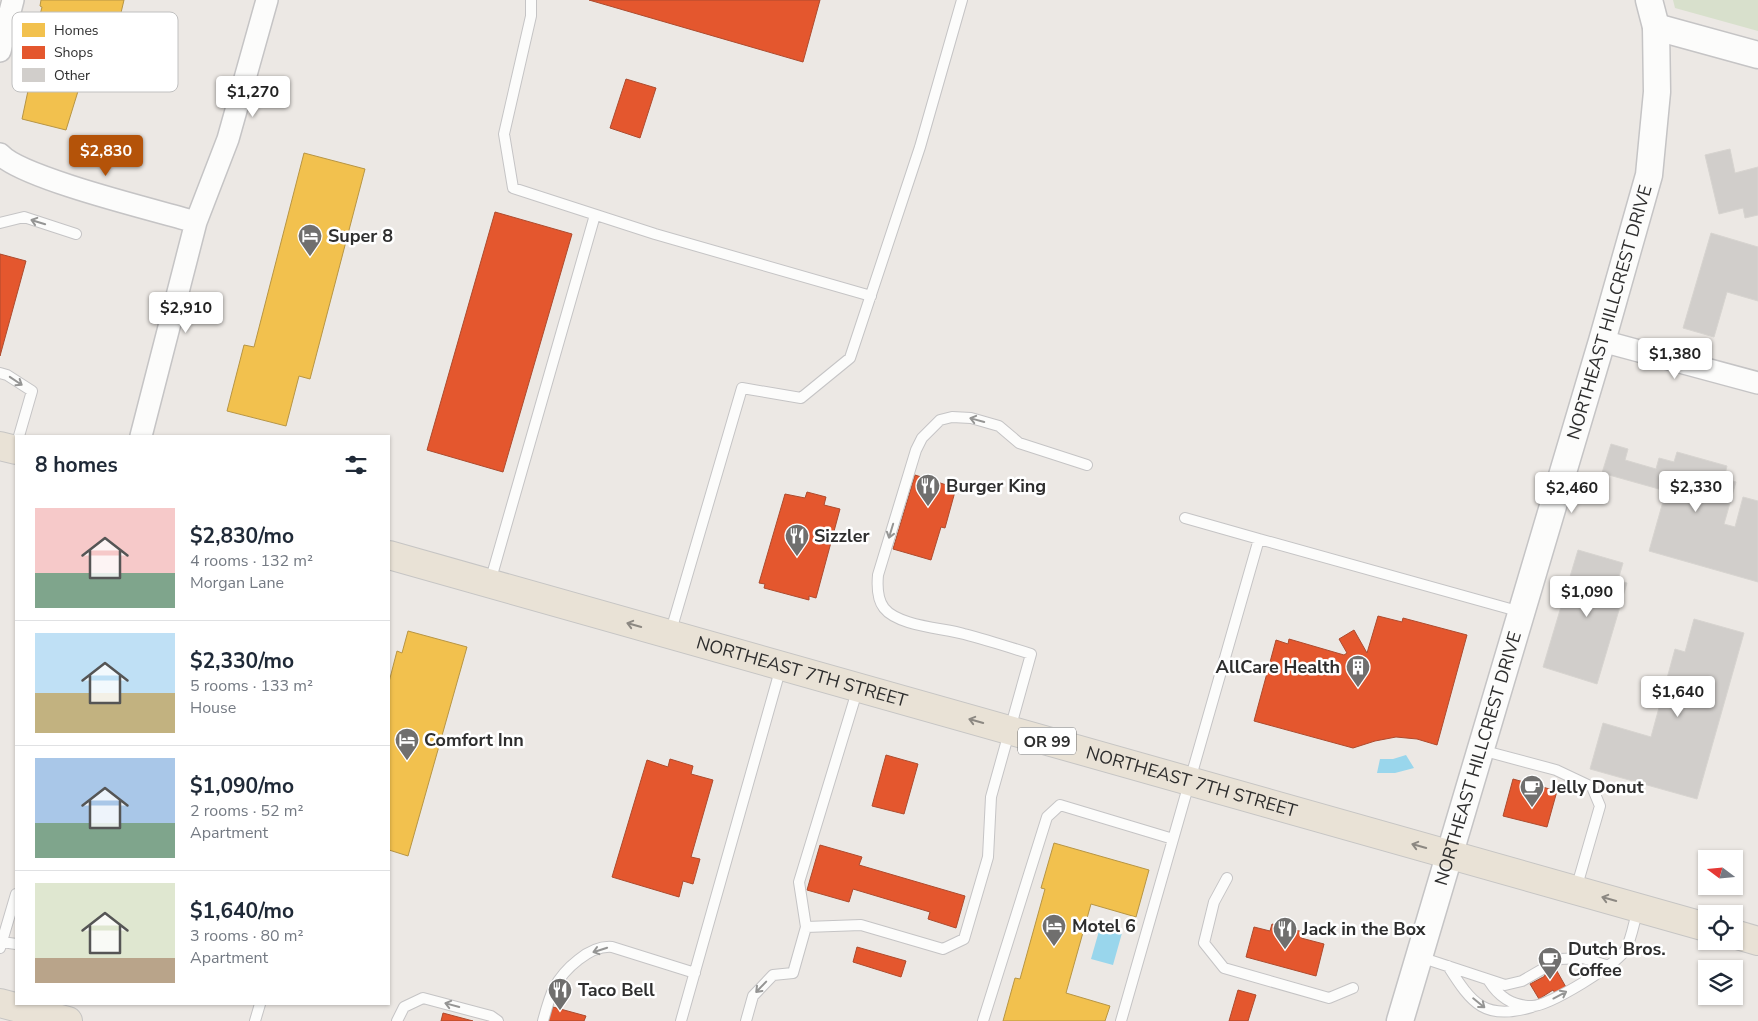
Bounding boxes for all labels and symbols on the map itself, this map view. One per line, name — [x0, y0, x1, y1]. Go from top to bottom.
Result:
legend — [12, 12, 178, 92]
text: Homes — [54, 21, 99, 40]
text: Shops — [54, 43, 94, 62]
text: Other — [54, 66, 90, 85]
pin: $1,270 — [212, 76, 294, 118]
pin: $2,830 — [65, 134, 147, 177]
street label: NORTHEAST HILLCREST DRIVE — [1561, 182, 1658, 442]
one-way arrow — [30, 216, 46, 226]
hotel icon: Super 8 — [297, 223, 323, 257]
place label: Super 8 — [328, 224, 393, 248]
pin: $2,910 — [145, 292, 227, 334]
pin: $1,380 — [1634, 338, 1716, 380]
one-way arrow — [9, 376, 23, 386]
one-way arrow — [970, 415, 986, 424]
pin: $2,330 — [1655, 470, 1737, 513]
pin: $2,460 — [1531, 472, 1613, 514]
restaurant icon: Burger King — [915, 473, 941, 507]
place label: Burger King — [946, 474, 1046, 498]
restaurant icon: Sizzler — [784, 523, 810, 557]
one-way arrow — [885, 523, 895, 539]
place label: Sizzler — [814, 524, 869, 548]
pin: $1,090 — [1546, 576, 1628, 618]
one-way arrow — [627, 619, 643, 629]
street label: NORTHEAST HILLCREST DRIVE — [1429, 628, 1527, 888]
street label: NORTHEAST 7TH STREET — [694, 630, 910, 713]
building icon: AllCare Health — [1345, 654, 1371, 688]
place label: AllCare Health — [1216, 655, 1340, 679]
pin: $1,640 — [1637, 676, 1719, 718]
one-way arrow — [968, 716, 984, 726]
hotel icon: Comfort Inn — [394, 727, 420, 761]
place label: Comfort Inn — [424, 728, 524, 752]
road number: OR 99 — [1018, 728, 1076, 754]
street label: NORTHEAST 7TH STREET — [1083, 740, 1300, 823]
cafe icon: Jelly Donut — [1519, 774, 1545, 808]
place label: Jelly Donut — [1549, 775, 1644, 799]
one-way arrow — [1411, 840, 1427, 850]
north arrow — [1698, 850, 1742, 895]
one-way arrow — [1601, 894, 1617, 904]
hotel icon: Motel 6 — [1041, 913, 1067, 947]
place label: Motel 6 — [1072, 914, 1136, 938]
restaurant icon: Jack in the Box — [1272, 916, 1298, 950]
place label: Jack in the Box — [1301, 917, 1426, 941]
place label: Dutch Bros. Coffee — [1568, 937, 1666, 982]
one-way arrow — [593, 945, 609, 955]
cafe icon: Dutch Bros. Coffee — [1537, 946, 1563, 980]
restaurant icon: Taco Bell — [547, 977, 573, 1011]
place label: Taco Bell — [578, 978, 655, 1002]
one-way arrow — [755, 981, 767, 994]
one-way arrow — [1552, 990, 1567, 999]
one-way arrow — [1472, 998, 1485, 1009]
one-way arrow — [445, 1000, 461, 1010]

